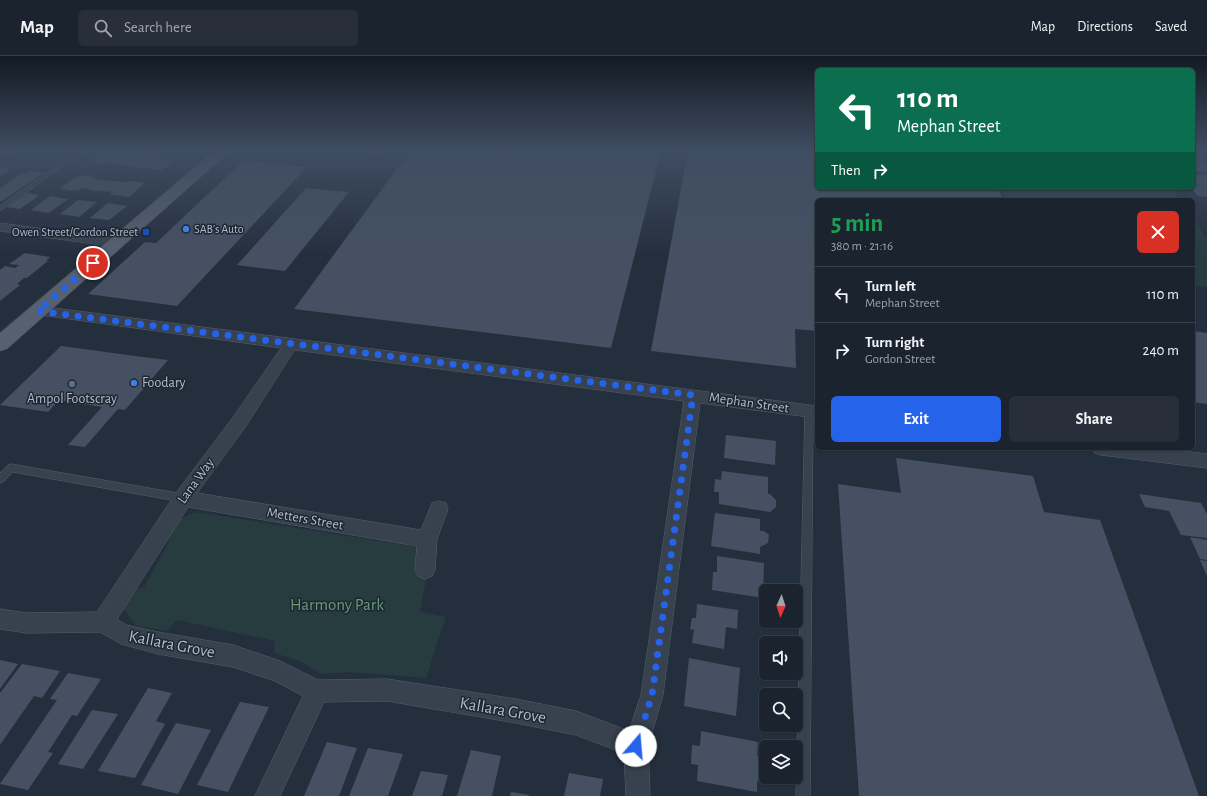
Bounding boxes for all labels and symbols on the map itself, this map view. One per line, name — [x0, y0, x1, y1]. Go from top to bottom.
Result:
place label: SAB’s Auto — [194, 223, 244, 235]
marker: SAB’s Auto — [181, 224, 191, 234]
place label: Owen Street/Gordon Street — [12, 226, 138, 238]
marker: Owen Street/Gordon Street — [141, 227, 151, 237]
pin — [76, 246, 110, 280]
place label: Foodary — [142, 376, 186, 390]
marker: Foodary — [129, 378, 139, 388]
marker: Ampol Footscray — [67, 379, 77, 389]
street label: Mephan Street — [708, 390, 790, 416]
place label: Ampol Footscray — [27, 392, 117, 406]
street label: Lana Way — [175, 456, 217, 506]
street label: Metters Street — [266, 505, 345, 533]
north arrow — [759, 584, 803, 628]
park label: Harmony Park — [290, 596, 384, 614]
street label: Kallara Grove — [128, 627, 217, 661]
street label: Kallara Grove — [459, 694, 548, 726]
position arrow — [615, 725, 657, 767]

